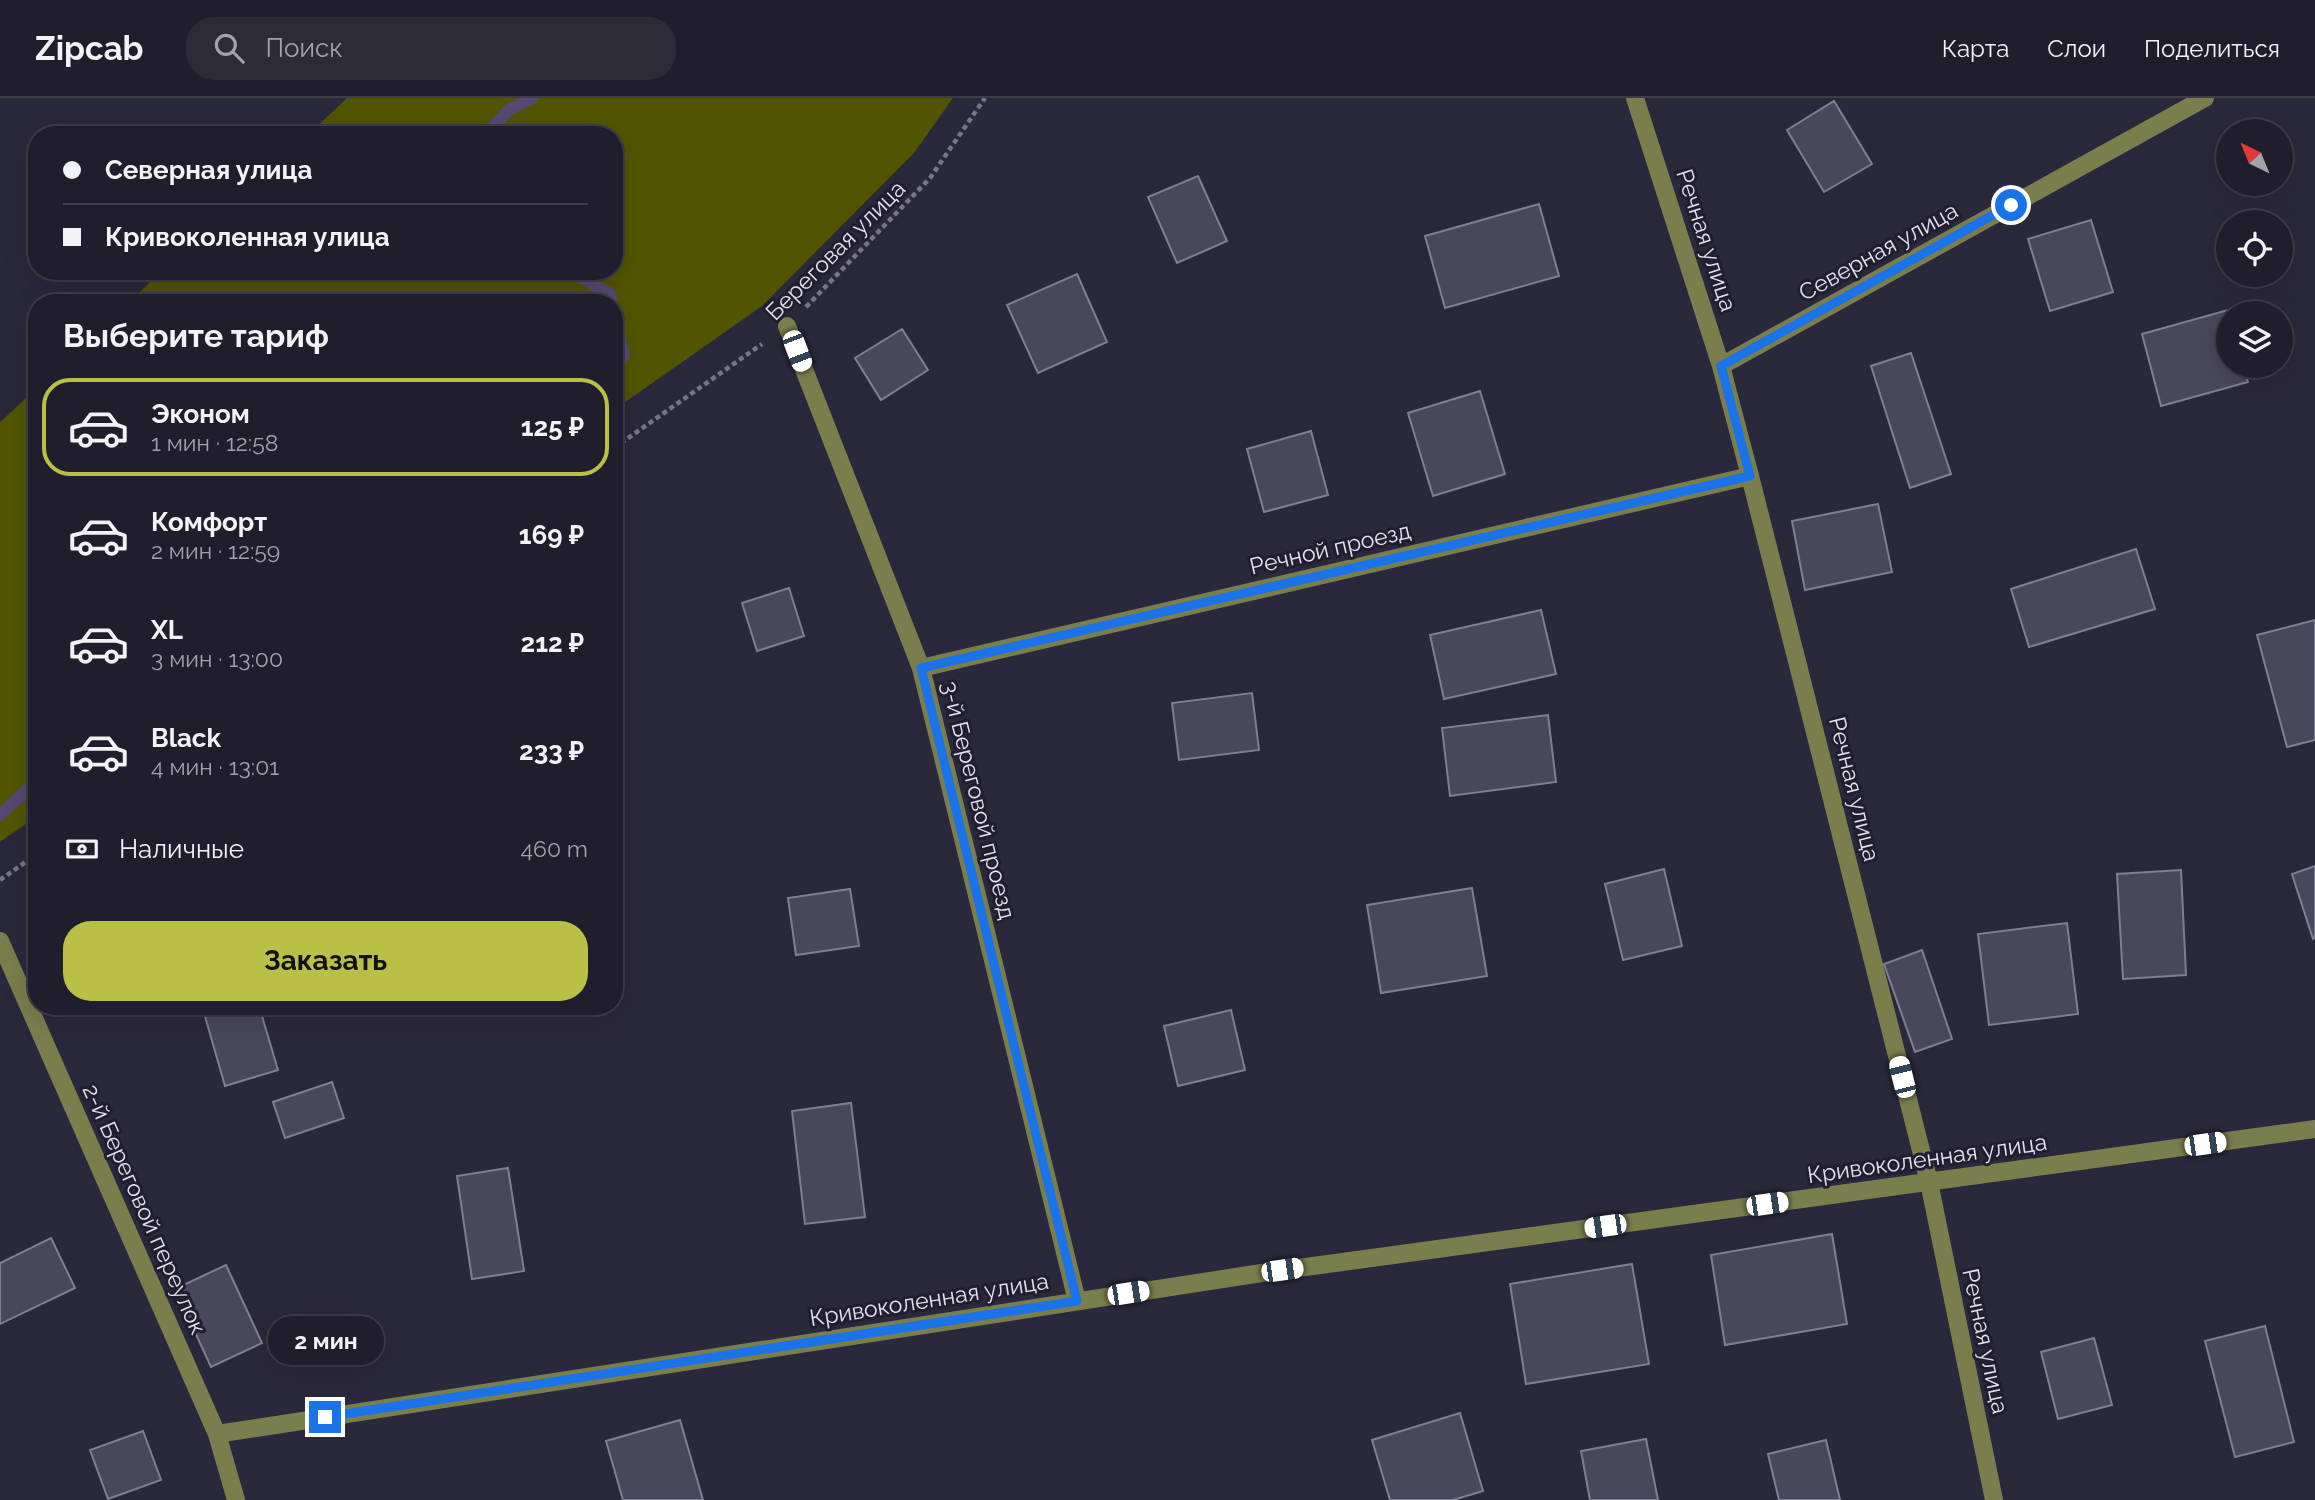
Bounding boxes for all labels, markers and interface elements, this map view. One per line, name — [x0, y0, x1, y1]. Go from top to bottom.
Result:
search box — [186, 17, 676, 80]
text: Zipcab — [35, 29, 144, 68]
icon: search — [210, 29, 248, 67]
text: Поиск — [266, 33, 343, 63]
text: Карта — [1942, 34, 2009, 63]
text: Слои — [2047, 34, 2106, 63]
text: Поделиться — [2144, 34, 2280, 63]
north arrow — [2216, 119, 2292, 196]
map controls — [2216, 119, 2293, 378]
text: Северная улица — [105, 155, 312, 185]
street label: Речная улица — [1671, 166, 1743, 314]
street label: Береговая улица — [760, 175, 910, 325]
route start — [1995, 189, 2027, 221]
street label: Северная улица — [1794, 196, 1962, 306]
button: locate — [2216, 210, 2293, 287]
text: Кривоколенная улица — [105, 222, 390, 252]
button: layers — [2216, 301, 2293, 378]
text: Выберите тариф — [63, 317, 329, 354]
car — [780, 328, 815, 374]
icon: car — [67, 396, 130, 459]
text: Эконом — [151, 399, 250, 429]
text: 125 ₽ — [521, 412, 584, 442]
text: 1 мин · 12:58 — [151, 429, 278, 456]
icon: car — [67, 504, 130, 567]
text: Комфорт — [151, 507, 267, 537]
street label: Речной проезд — [1247, 516, 1413, 580]
text: 169 ₽ — [519, 520, 584, 550]
text: 2 мин · 12:59 — [151, 537, 280, 564]
icon: car — [67, 612, 130, 675]
text: XL — [151, 615, 183, 645]
text: 212 ₽ — [520, 628, 584, 658]
text: 3 мин · 13:00 — [151, 645, 283, 672]
street label: 3-й Береговой проезд — [936, 678, 1022, 922]
street label: Речная улица — [1824, 714, 1886, 864]
icon: car — [67, 720, 130, 783]
text: Black — [151, 723, 221, 753]
text: 233 ₽ — [519, 736, 584, 766]
text: 4 мин · 13:01 — [151, 753, 279, 780]
icon: cash — [63, 830, 101, 868]
text: Наличные — [119, 834, 244, 864]
text: 460 m — [520, 835, 588, 862]
button: Заказать — [63, 921, 588, 1001]
car — [1887, 1054, 1918, 1100]
street label: 2-й Береговой переулок — [78, 1080, 212, 1338]
street label: Кривоколенная улица — [1805, 1128, 2049, 1188]
car — [2183, 1131, 2228, 1157]
car — [1745, 1191, 1790, 1217]
car — [1583, 1213, 1628, 1239]
car — [1260, 1257, 1305, 1283]
street label: Речная улица — [1957, 1266, 2015, 1416]
street label: Кривоколенная улица — [808, 1267, 1050, 1331]
car — [1106, 1279, 1151, 1307]
callout: 2 мин — [267, 1316, 383, 1364]
text: 2 мин — [294, 1327, 358, 1354]
route end — [309, 1401, 341, 1433]

